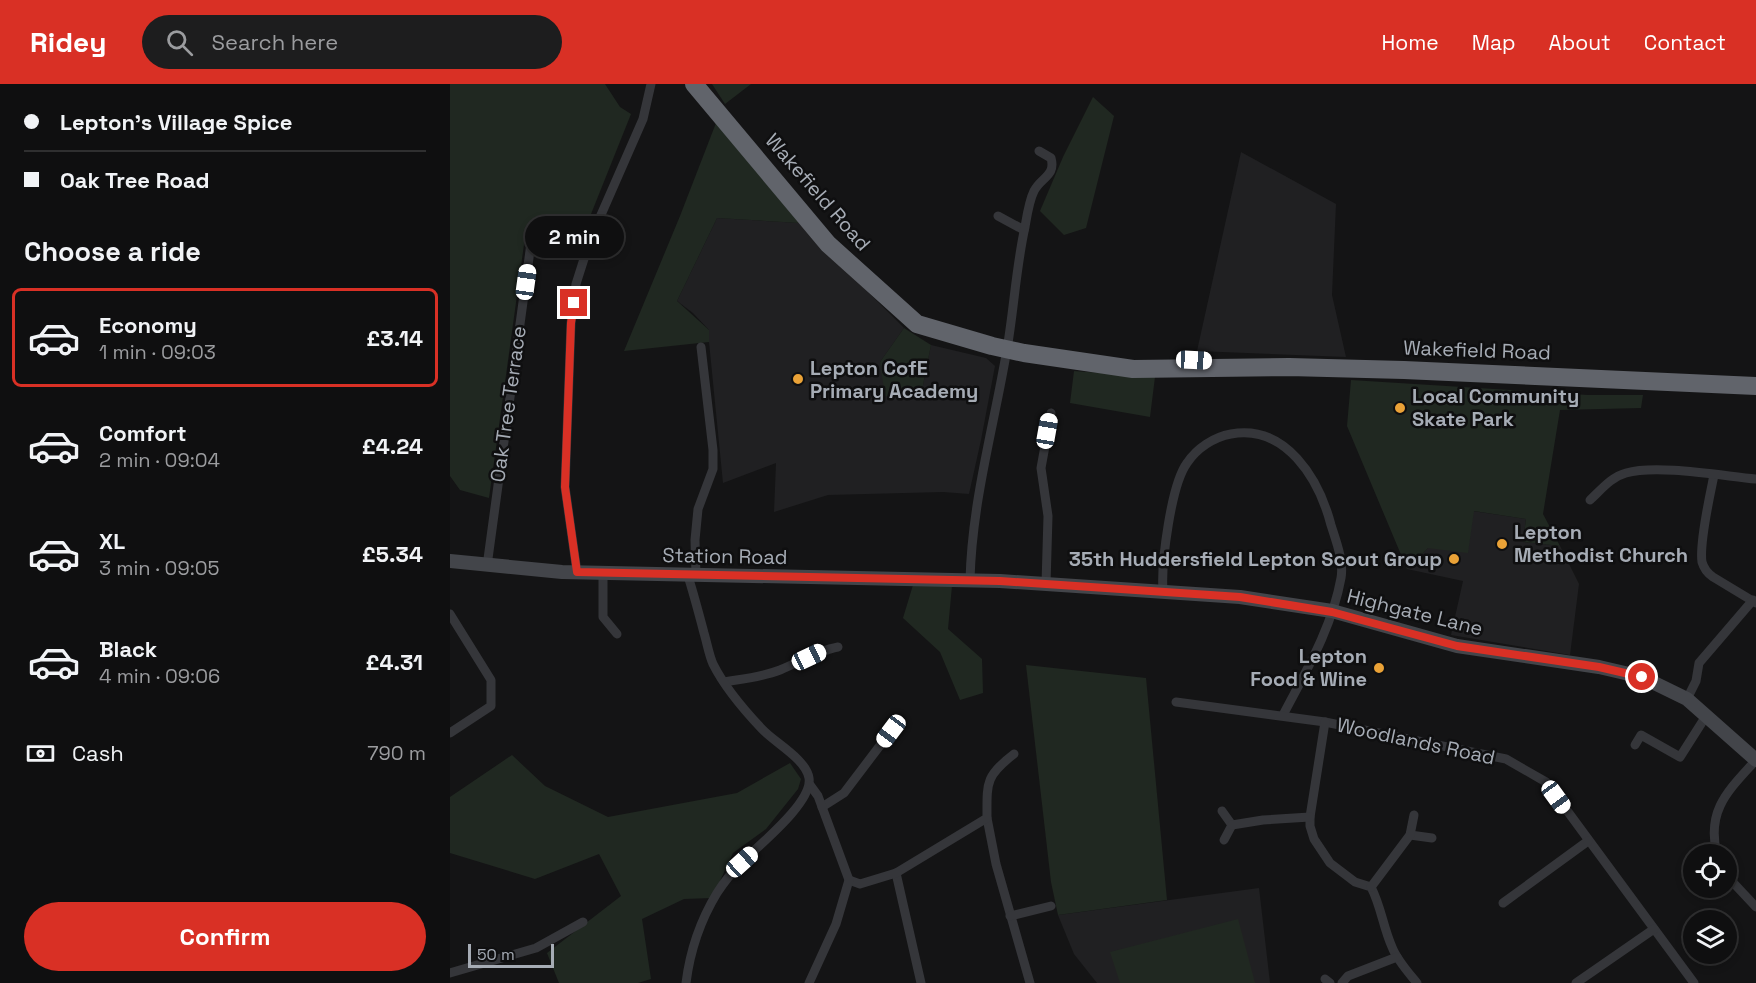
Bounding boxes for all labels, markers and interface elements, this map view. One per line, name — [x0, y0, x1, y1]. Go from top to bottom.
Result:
search box — [142, 15, 562, 69]
text: Ridey — [30, 24, 106, 60]
icon: search — [163, 26, 196, 59]
text: Search here — [211, 28, 338, 56]
text: Home — [1381, 29, 1439, 56]
text: Map — [1472, 29, 1516, 56]
text: About — [1549, 29, 1611, 56]
text: Contact — [1644, 29, 1726, 56]
text: Lepton's Village Spice — [60, 108, 292, 136]
street label: Wakefield Road — [760, 128, 876, 256]
text: Oak Tree Road — [60, 166, 210, 194]
callout: 2 min — [524, 216, 624, 258]
text: 2 min — [549, 224, 600, 250]
text: Choose a ride — [24, 234, 201, 269]
car — [515, 263, 537, 301]
route end — [560, 289, 587, 316]
icon: car — [27, 311, 81, 365]
text: Economy — [99, 311, 197, 339]
text: £3.14 — [366, 324, 423, 352]
street label: Oak Tree Terrace — [484, 324, 532, 484]
street label: Wakefield Road — [1403, 334, 1551, 366]
text: 1 min · 09:03 — [99, 339, 216, 365]
car — [1176, 350, 1212, 370]
place label: Lepton CofE Primary Academy — [810, 355, 978, 404]
marker: Lepton CofE Primary Academy — [791, 372, 805, 386]
place label: Local Community Skate Park — [1412, 383, 1579, 432]
marker: Local Community Skate Park — [1393, 401, 1407, 415]
car — [1035, 412, 1059, 450]
icon: car — [27, 419, 81, 473]
text: Comfort — [99, 419, 187, 447]
text: £4.24 — [362, 432, 423, 460]
text: 2 min · 09:04 — [99, 447, 220, 473]
place label: Lepton Methodist Church — [1514, 519, 1688, 568]
icon: car — [27, 527, 81, 581]
text: XL — [99, 527, 125, 555]
marker: Lepton Methodist Church — [1495, 537, 1509, 551]
text: £5.34 — [362, 540, 423, 568]
street label: Station Road — [662, 542, 788, 570]
place label: 35th Huddersfield Lepton Scout Group — [1069, 546, 1442, 572]
marker: 35th Huddersfield Lepton Scout Group — [1447, 552, 1461, 566]
text: 3 min · 09:05 — [99, 555, 220, 581]
street label: Highgate Lane — [1344, 583, 1486, 641]
icon: car — [27, 635, 81, 689]
text: Black — [99, 635, 157, 663]
car — [789, 641, 829, 673]
place label: Lepton Food & Wine — [1250, 643, 1367, 692]
text: £4.31 — [365, 648, 423, 676]
marker: Lepton Food & Wine — [1372, 661, 1386, 675]
text: 4 min · 09:06 — [99, 663, 220, 689]
route start — [1628, 663, 1655, 690]
car — [873, 711, 909, 751]
street label: Woodlands Road — [1334, 712, 1498, 770]
icon: cash — [24, 737, 57, 770]
text: Cash — [72, 739, 124, 767]
text: 790 m — [367, 740, 426, 766]
car — [1538, 777, 1574, 817]
car — [723, 843, 761, 881]
map controls — [1683, 844, 1737, 964]
button: locate — [1683, 844, 1737, 898]
button: Confirm — [24, 902, 426, 971]
button: layers — [1683, 910, 1737, 964]
scale bar — [468, 941, 554, 968]
text: 50 m — [477, 944, 515, 965]

